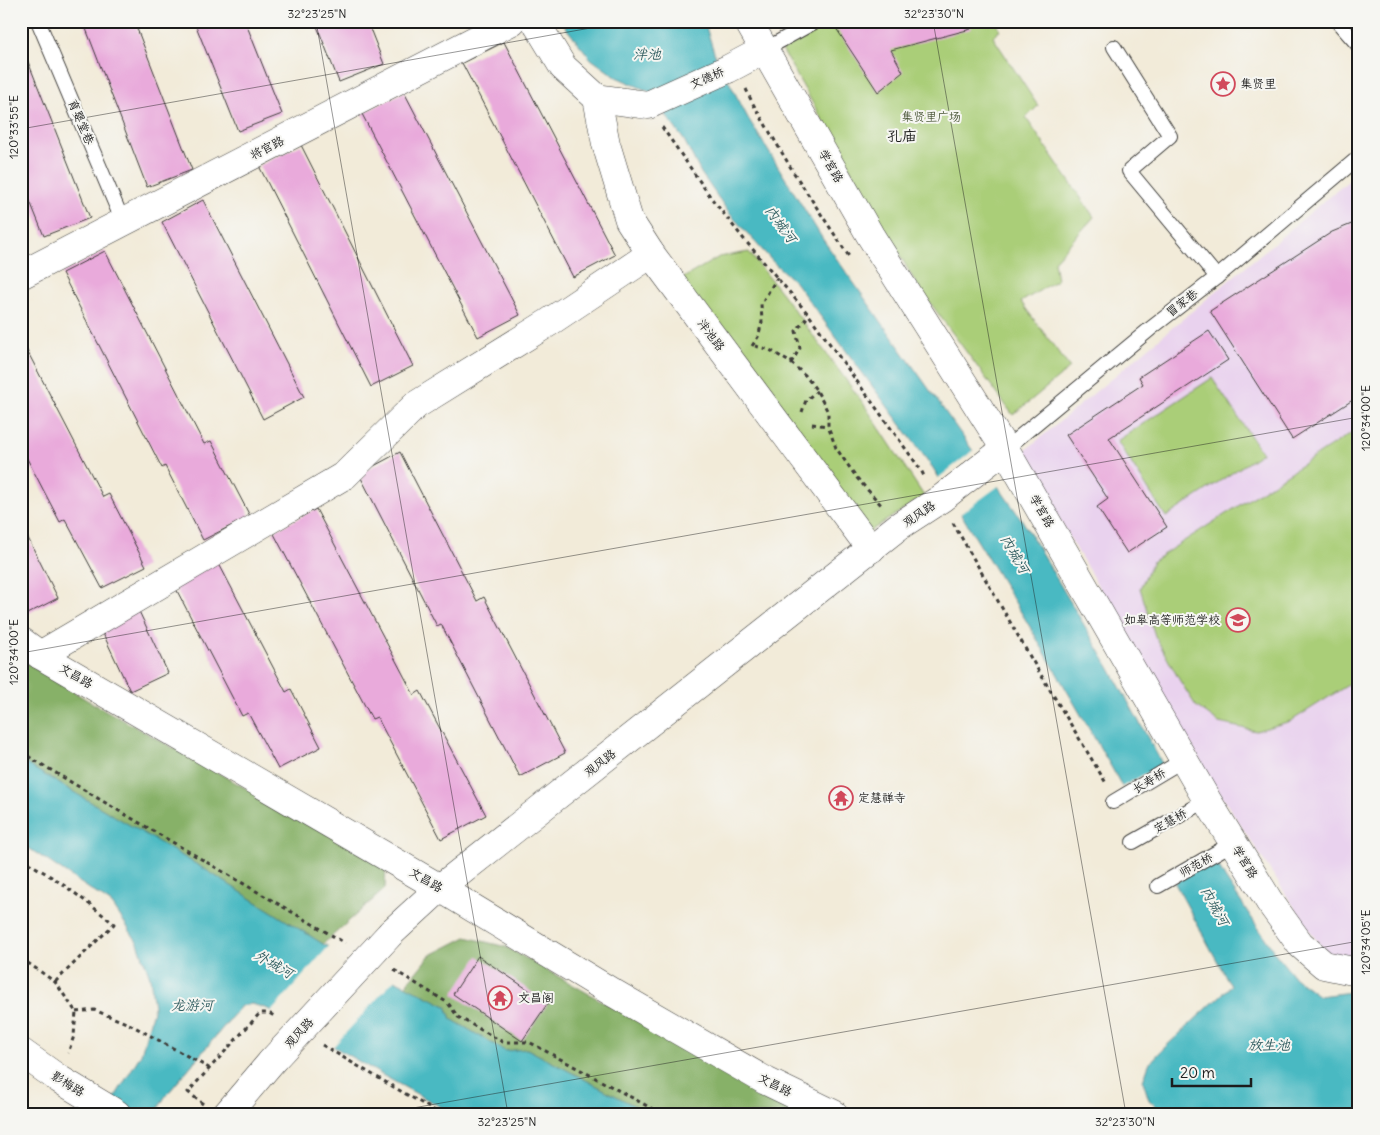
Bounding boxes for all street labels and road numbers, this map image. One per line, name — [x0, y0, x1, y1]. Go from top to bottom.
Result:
street label: 文德桥 — [687, 63, 727, 92]
street label: 育婴堂巷 — [65, 97, 98, 147]
street label: 将官路 — [247, 133, 286, 162]
street label: 学宫路 — [816, 146, 847, 185]
street label: 冒家巷 — [1163, 286, 1200, 320]
street label: 泮池路 — [695, 316, 728, 354]
street label: 学宫路 — [1027, 491, 1058, 530]
street label: 观风路 — [900, 497, 938, 530]
street label: 文昌路 — [57, 660, 96, 691]
street label: 观风路 — [581, 746, 618, 780]
street label: 长寿桥 — [1129, 764, 1169, 796]
street label: 定慧桥 — [1150, 805, 1190, 836]
street label: 学宫路 — [1230, 842, 1261, 881]
street label: 师范桥 — [1176, 849, 1216, 880]
street label: 文昌路 — [407, 864, 446, 895]
street label: 观风路 — [281, 1014, 316, 1051]
street label: 影梅路 — [49, 1068, 88, 1099]
street label: 文昌路 — [756, 1070, 795, 1099]

